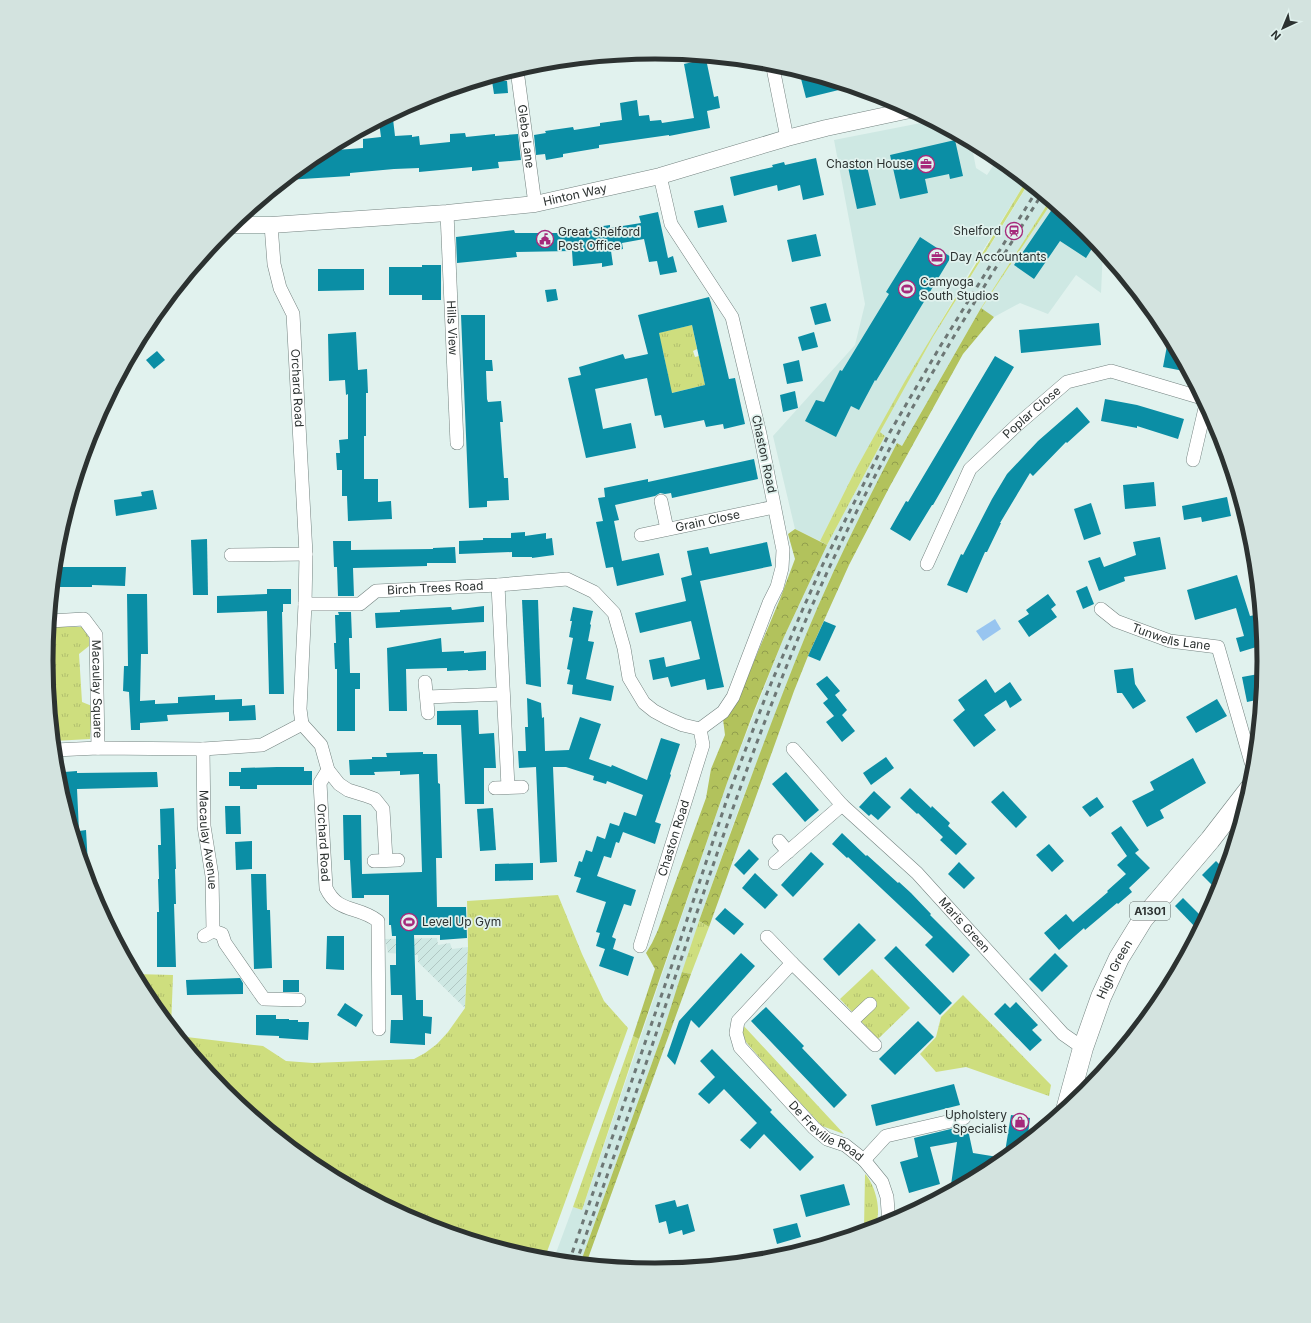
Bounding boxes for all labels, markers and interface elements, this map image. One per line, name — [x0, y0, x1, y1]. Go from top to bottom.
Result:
north arrow — [1263, 8, 1303, 48]
text: N — [1268, 27, 1284, 43]
street label: Glebe Lane — [515, 104, 538, 169]
office icon: Chaston House — [916, 154, 936, 174]
place label: Chaston House — [826, 156, 913, 171]
street label: Hinton Way — [542, 180, 609, 209]
station icon: Shelford — [1004, 221, 1024, 241]
place label: Shelford — [953, 223, 1001, 238]
place label: Great Shelford Post Office — [558, 224, 640, 253]
public building icon: Great Shelford Post Office — [535, 229, 555, 249]
office icon: Day Accountants — [927, 247, 947, 267]
place label: Day Accountants — [950, 249, 1047, 264]
place label: Camyoga South Studios — [920, 274, 999, 303]
sports icon: Camyoga South Studios — [897, 279, 917, 299]
street label: Hills View — [444, 300, 461, 356]
street label: Orchard Road — [288, 348, 307, 427]
street label: Poplar Close — [999, 383, 1064, 441]
street label: Chaston Road — [749, 414, 780, 494]
street label: Grain Close — [674, 506, 741, 535]
street label: Birch Trees Road — [387, 578, 484, 597]
street label: Tunwells Lane — [1130, 620, 1211, 653]
street label: Macaulay Square — [89, 640, 106, 738]
street label: Macaulay Avenue — [197, 790, 220, 890]
street label: Chaston Road — [654, 798, 692, 878]
street label: Orchard Road — [314, 803, 334, 882]
street label: Maris Green — [936, 894, 993, 955]
road number: A1301 — [1130, 902, 1170, 920]
sports icon: Level Up Gym — [399, 912, 419, 932]
place label: Level Up Gym — [422, 914, 501, 929]
street label: High Green — [1093, 937, 1135, 1001]
street label: De Freville Road — [786, 1097, 867, 1164]
place label: Upholstery Specialist — [945, 1107, 1007, 1136]
shop icon: Upholstery Specialist — [1010, 1112, 1030, 1132]

